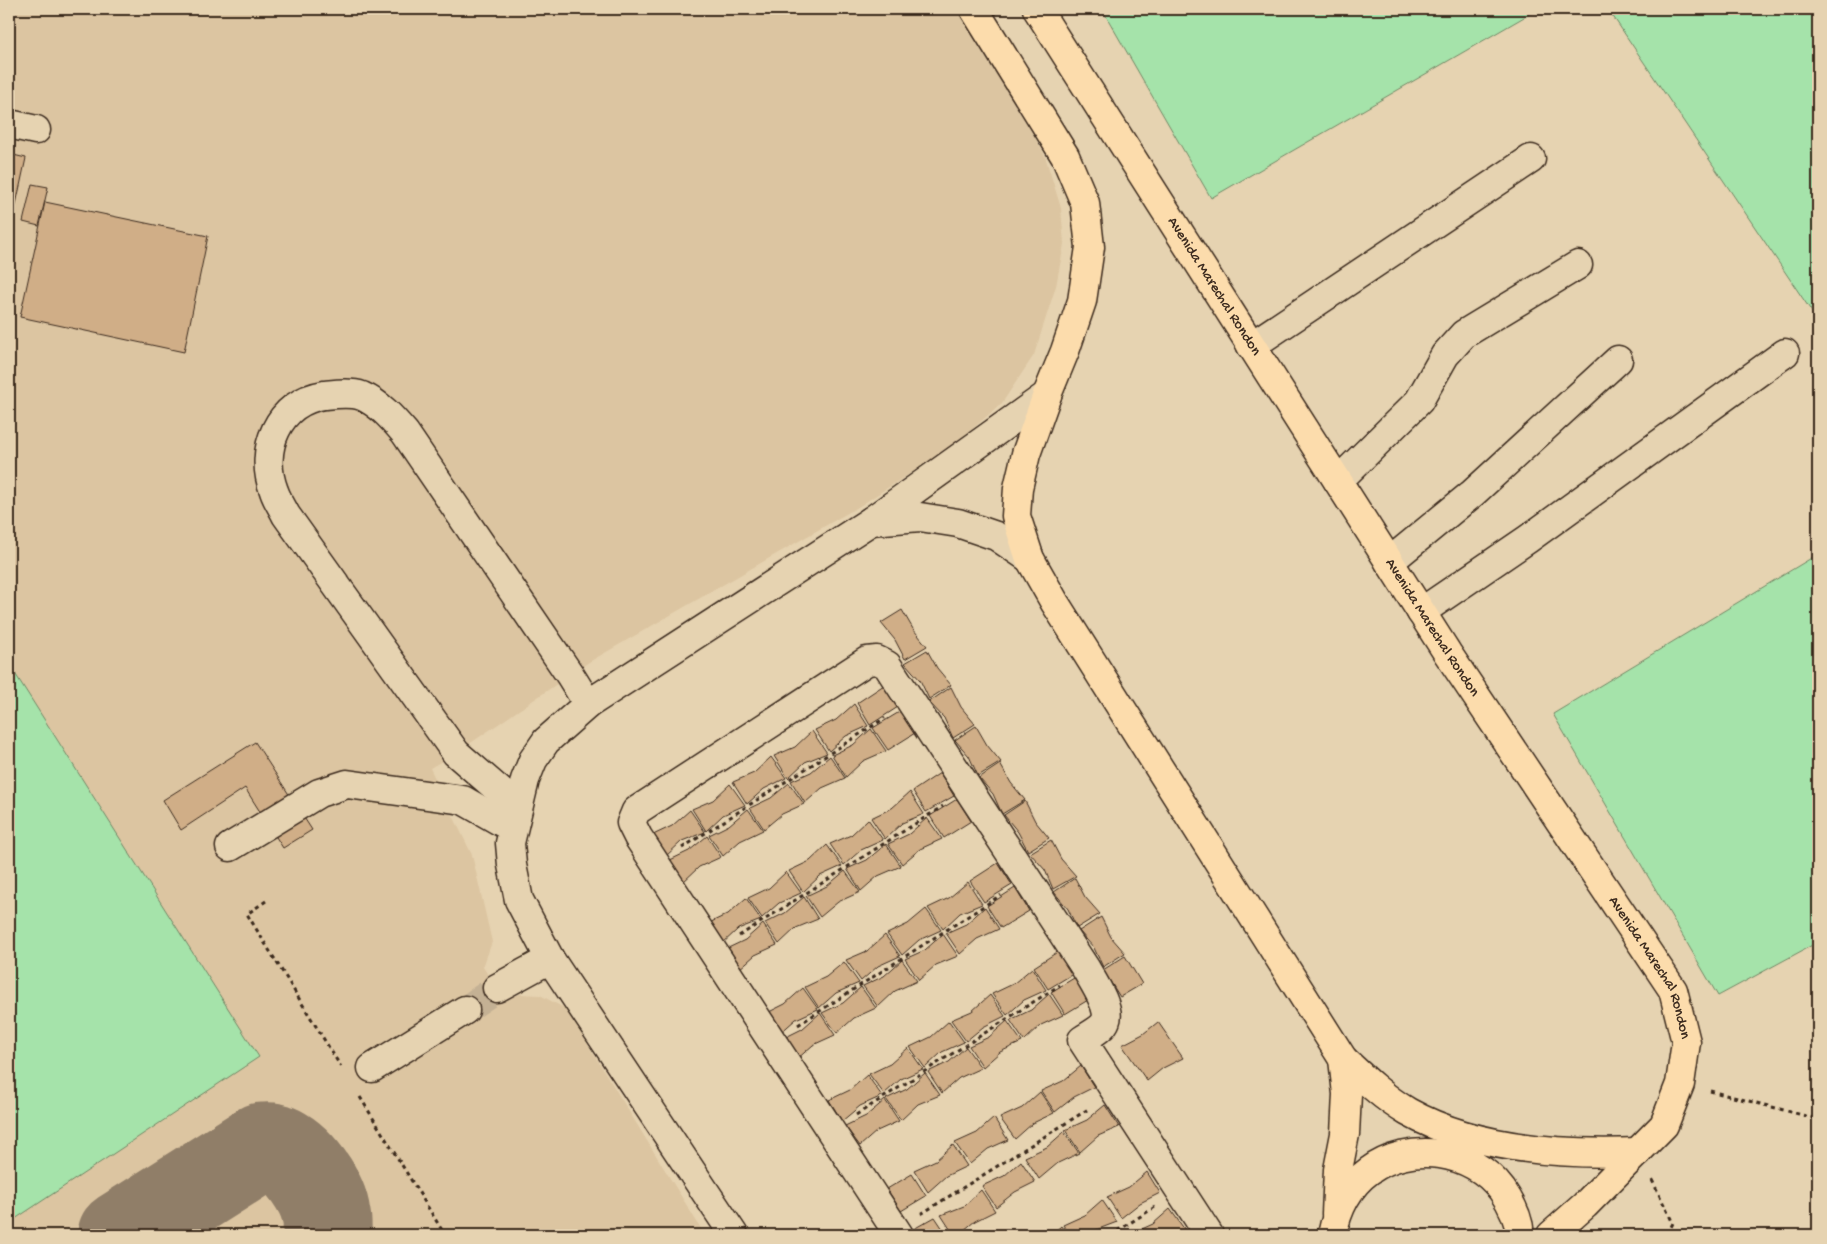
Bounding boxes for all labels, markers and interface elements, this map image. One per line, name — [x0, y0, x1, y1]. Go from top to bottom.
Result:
street label: Avenida Marechal Rondon — [1163, 214, 1265, 359]
street label: Avenida Marechal Rondon — [1381, 555, 1483, 700]
street label: Avenida Marechal Rondon — [1604, 893, 1694, 1041]

